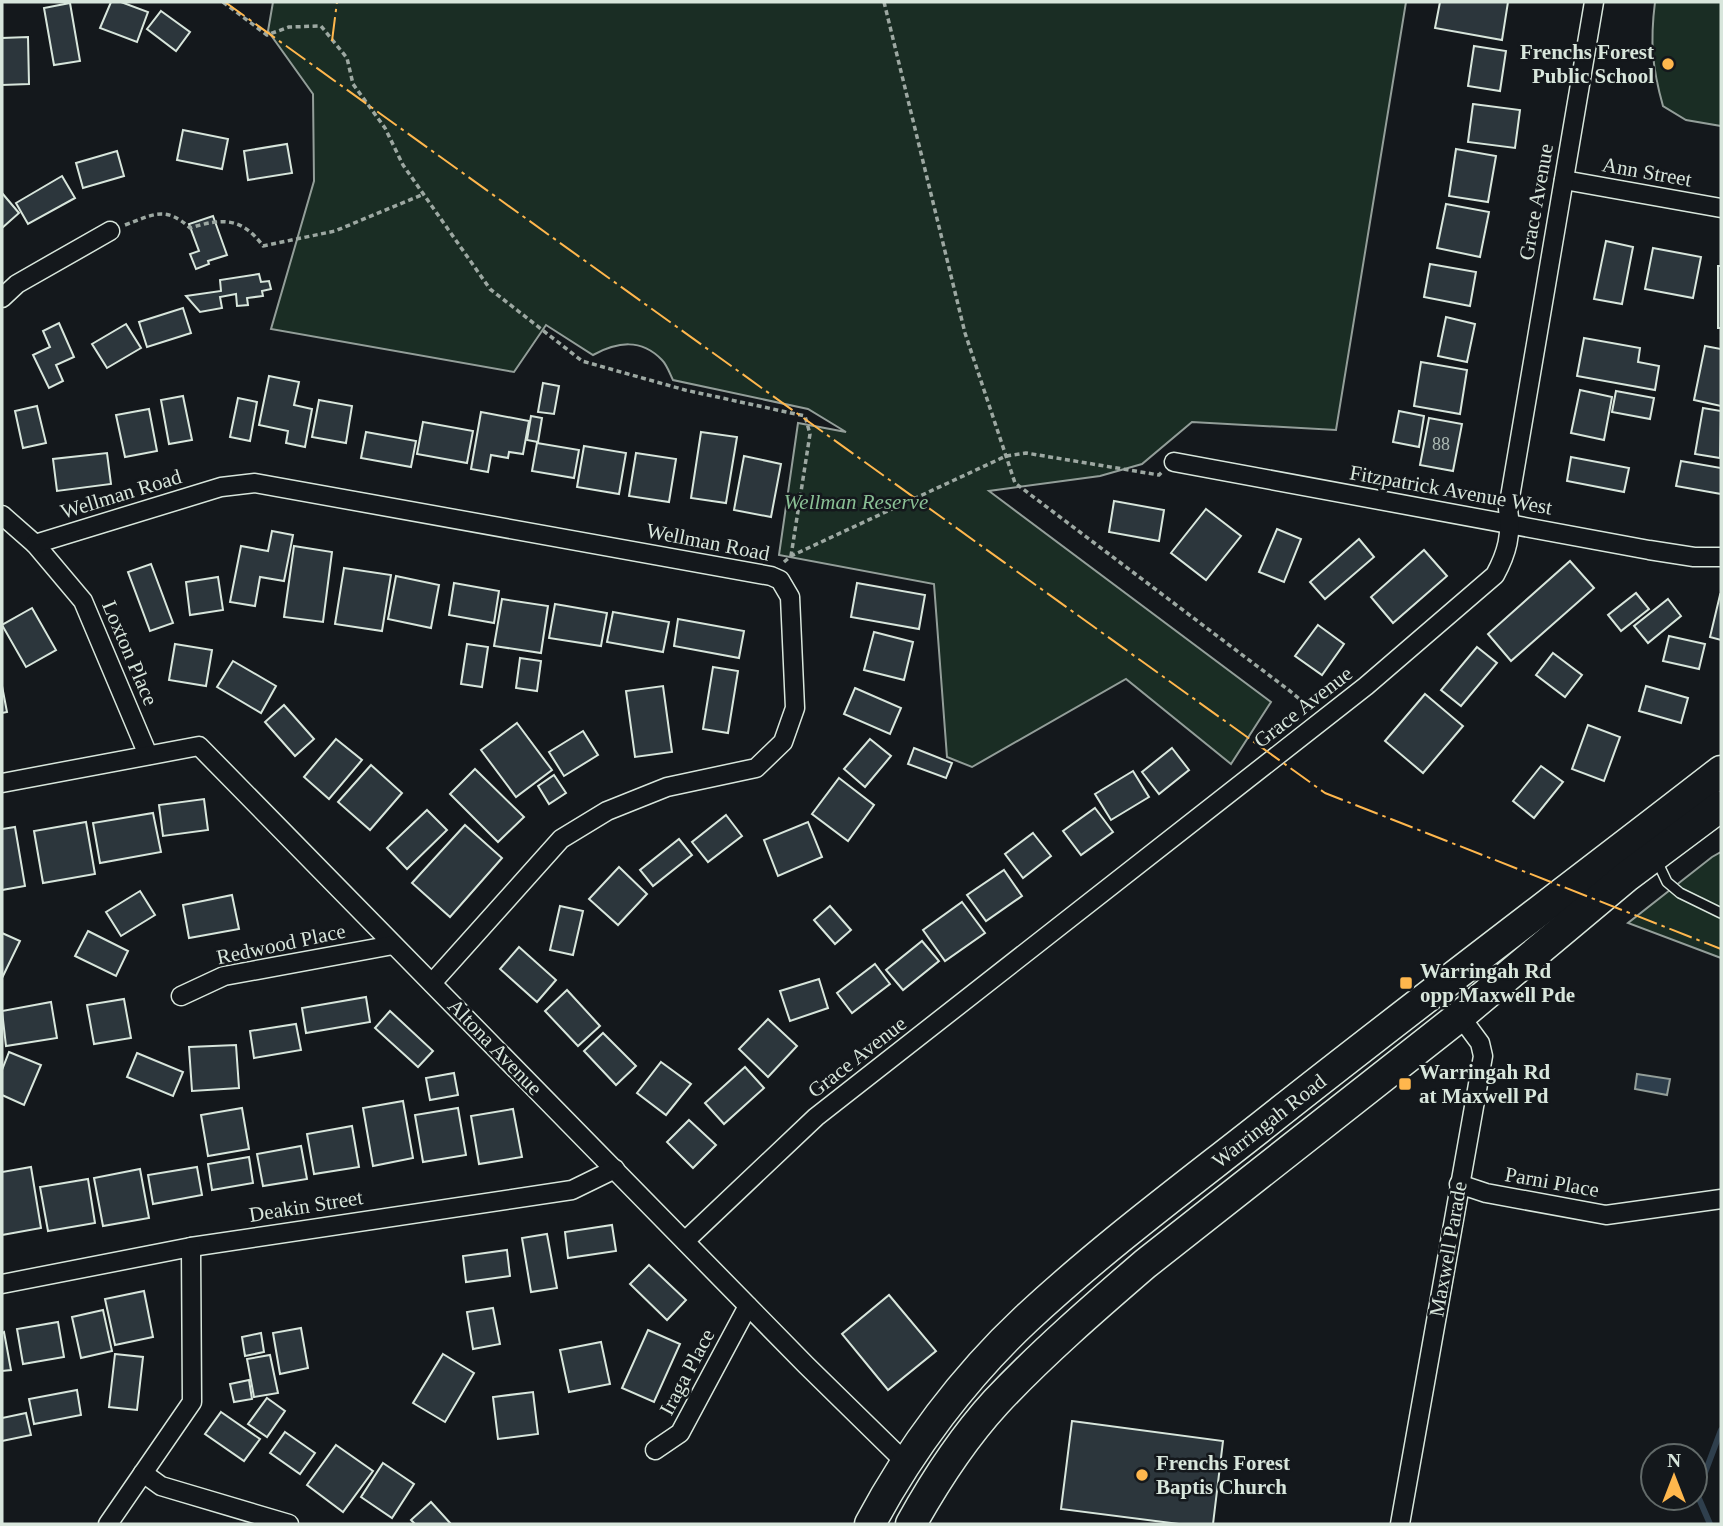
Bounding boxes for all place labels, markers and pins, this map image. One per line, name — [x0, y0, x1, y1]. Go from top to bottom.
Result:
place label: Frenchs Forest Public School — [1520, 40, 1654, 88]
marker: Frenchs Forest Public School — [1660, 56, 1676, 72]
place label: Warringah Rd opp Maxwell Pde — [1420, 959, 1575, 1007]
marker: Warringah Rd opp Maxwell Pde — [1398, 975, 1414, 991]
place label: Warringah Rd at Maxwell Pd — [1419, 1060, 1551, 1108]
marker: Warringah Rd at Maxwell Pd — [1397, 1076, 1413, 1092]
place label: Frenchs Forest Baptis Church — [1156, 1451, 1290, 1499]
marker: Frenchs Forest Baptis Church — [1134, 1467, 1150, 1483]

